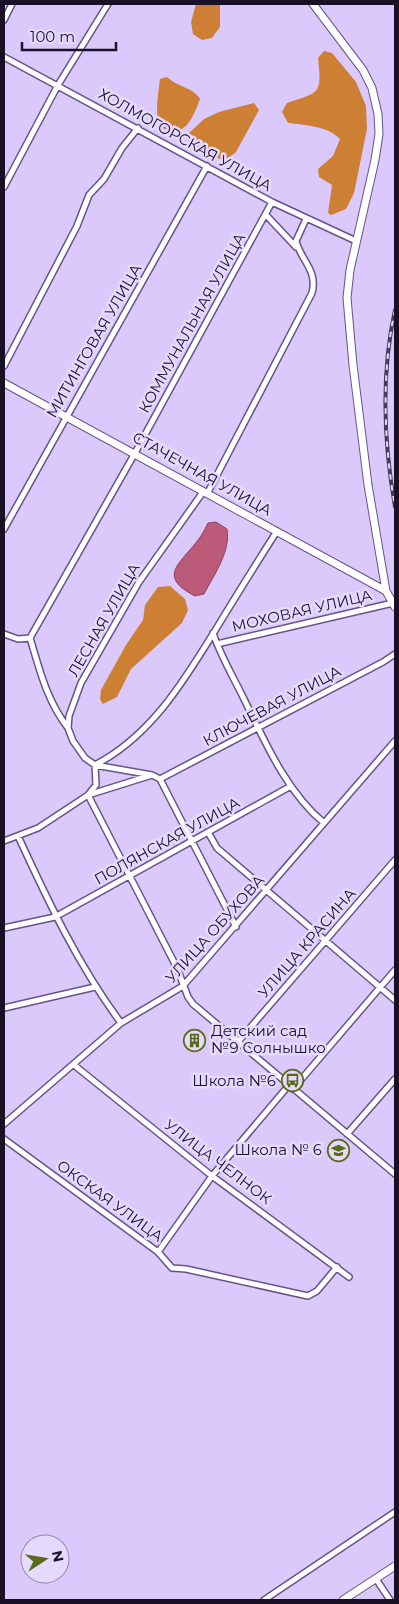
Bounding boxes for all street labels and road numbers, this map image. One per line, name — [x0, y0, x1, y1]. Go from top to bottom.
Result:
street label: ХОЛМОГОРСКАЯ УЛИЦА — [95, 84, 275, 195]
street label: КОММУНАЛЬНАЯ УЛИЦА — [134, 229, 249, 416]
street label: МИТИНГОВАЯ УЛИЦА — [42, 260, 145, 421]
street label: СТАЧЕЧНАЯ УЛИЦА — [129, 427, 275, 520]
street label: ЛЕСНАЯ УЛИЦА — [63, 560, 144, 680]
street label: МОХОВАЯ УЛИЦА — [230, 585, 374, 636]
street label: КЛЮЧЕВАЯ УЛИЦА — [200, 661, 344, 750]
street label: ПОЛЯНСКАЯ УЛИЦА — [91, 793, 243, 889]
street label: УЛИЦА ОБУХОВА — [161, 871, 268, 987]
street label: УЛИЦА КРАСИНА — [254, 884, 359, 1001]
street label: УЛИЦА ЧЕЛНОК — [161, 1115, 276, 1208]
street label: ОКСКАЯ УЛИЦА — [53, 1156, 167, 1246]

